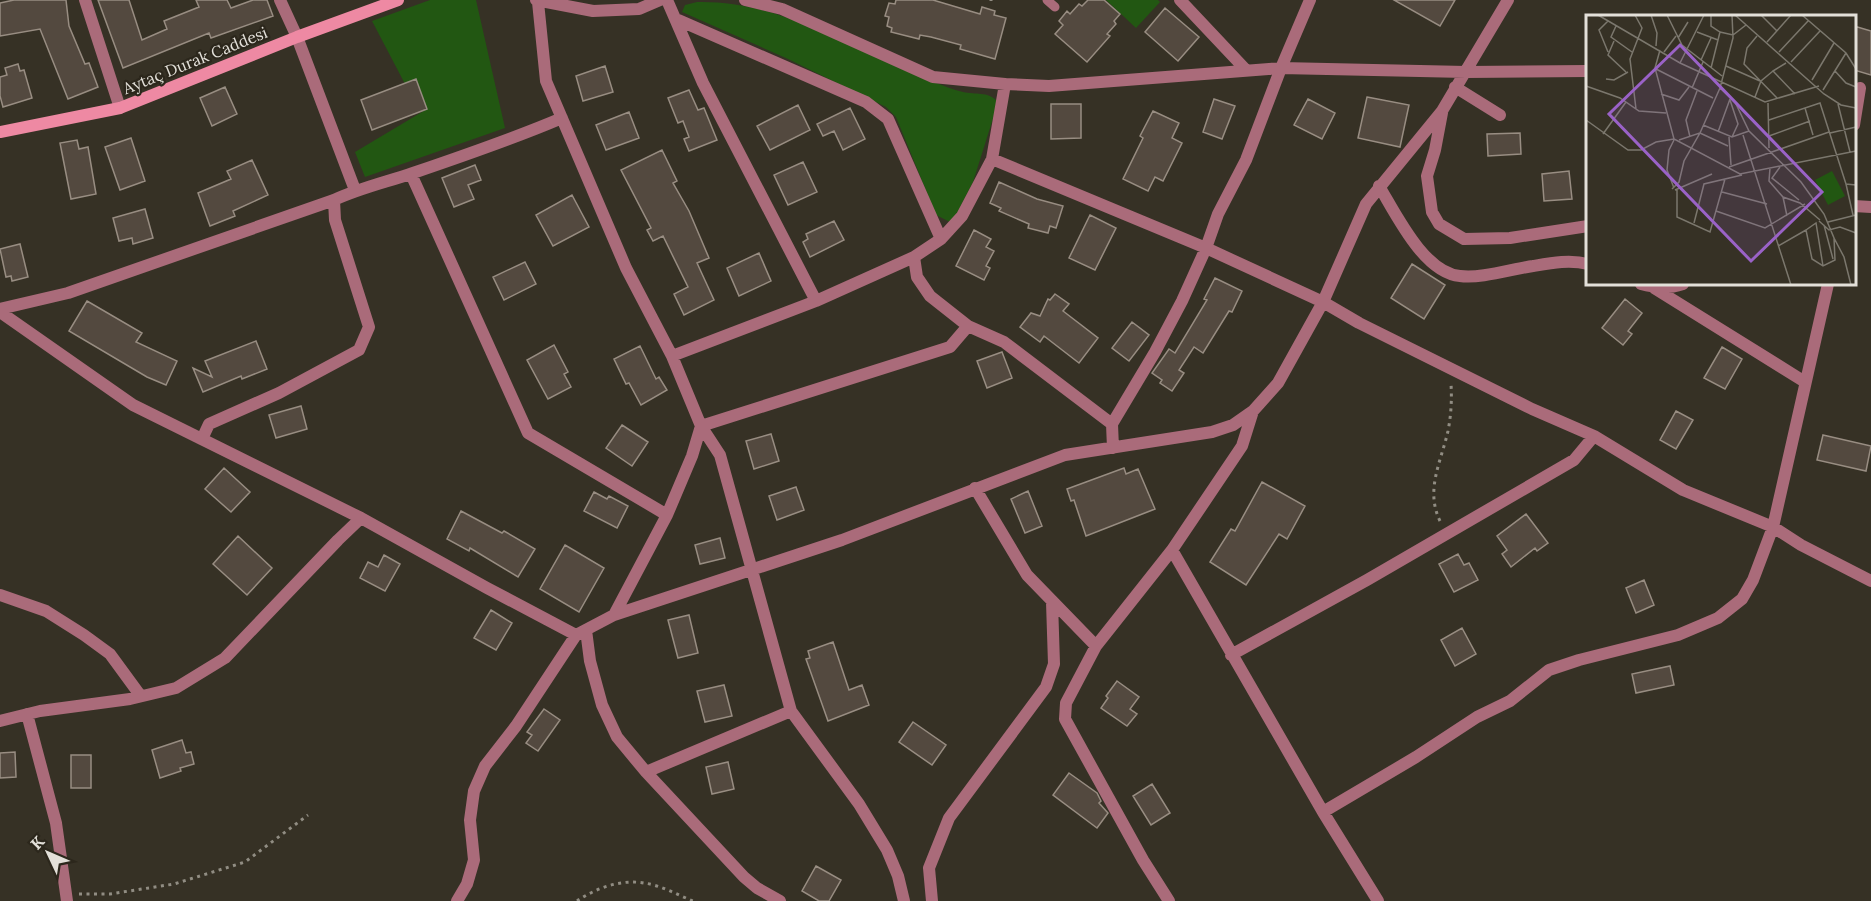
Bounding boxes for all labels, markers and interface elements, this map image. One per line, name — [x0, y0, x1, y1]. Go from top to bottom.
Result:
inset map — [1586, 15, 1856, 285]
street label: Aytaç Durak Caddesi — [119, 22, 270, 98]
north arrow — [18, 823, 78, 883]
text: K — [26, 831, 49, 854]

